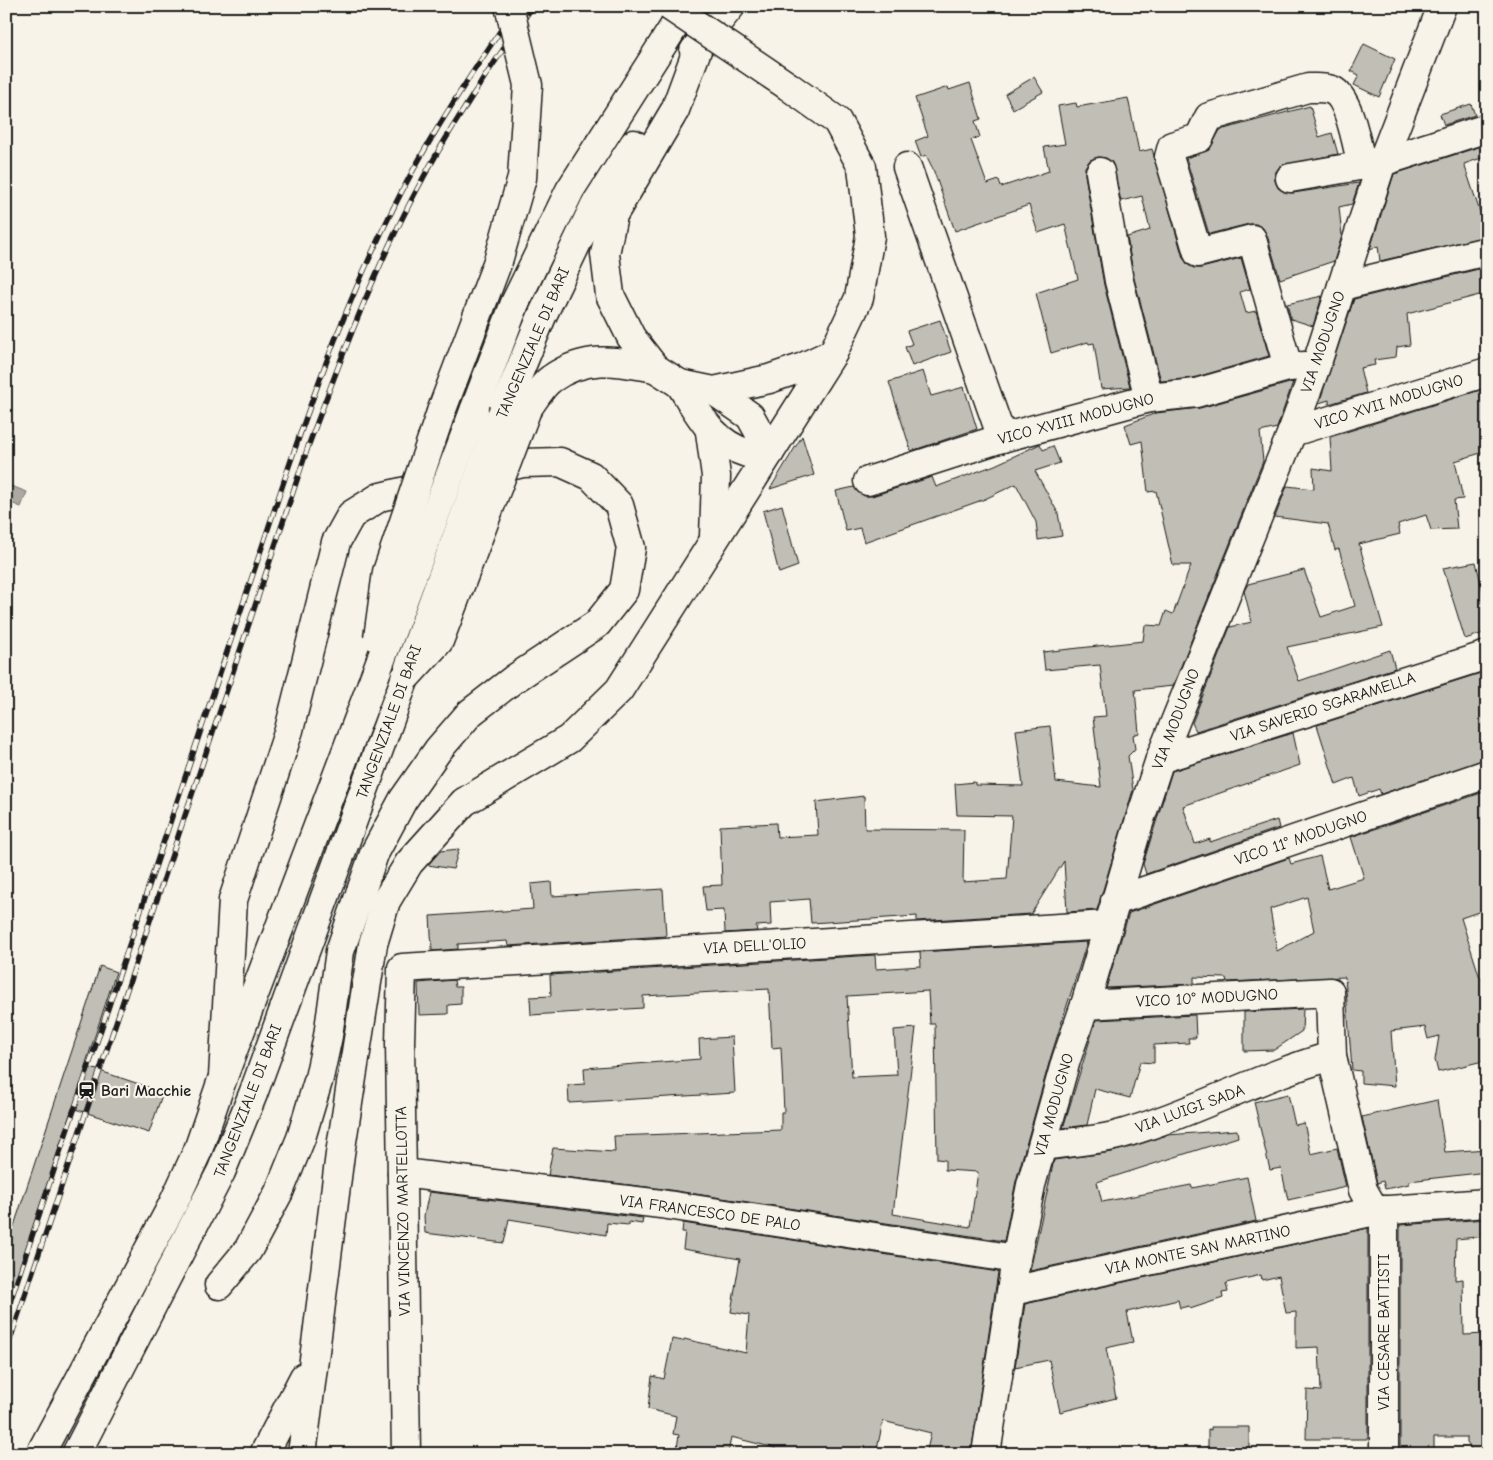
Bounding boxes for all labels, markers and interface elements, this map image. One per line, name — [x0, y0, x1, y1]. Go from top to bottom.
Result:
street label: TANGENZIALE DI BARI — [493, 265, 573, 421]
street label: VIA MODUGNO — [1297, 289, 1349, 395]
street label: VICO XVII MODUGNO — [1313, 371, 1465, 433]
street label: VICO XVIII MODUGNO — [996, 390, 1156, 448]
street label: TANGENZIALE DI BARI — [353, 643, 425, 801]
street label: VIA MODUGNO — [1149, 666, 1203, 772]
street label: VIA SAVERIO SGARAMELLA — [1228, 669, 1418, 745]
street label: VICO 11° MODUGNO — [1232, 807, 1370, 869]
street label: VIA DELL'OLIO — [703, 934, 807, 958]
street label: VICO 10° MODUGNO — [1135, 985, 1279, 1011]
street label: TANGENZIALE DI BARI — [210, 1022, 286, 1180]
street label: VIA MODUGNO — [1031, 1051, 1077, 1159]
station icon: Bari Macchie — [77, 1081, 97, 1101]
street label: VIA LUIGI SADA — [1133, 1081, 1247, 1137]
place label: Bari Macchie — [101, 1082, 191, 1100]
street label: VIA VINCENZO MARTELLOTTA — [392, 1106, 414, 1316]
street label: VIA FRANCESCO DE PALO — [618, 1191, 802, 1235]
street label: VIA MONTE SAN MARTINO — [1104, 1222, 1292, 1278]
street label: VIA CESARE BATTISTI — [1375, 1254, 1393, 1410]

